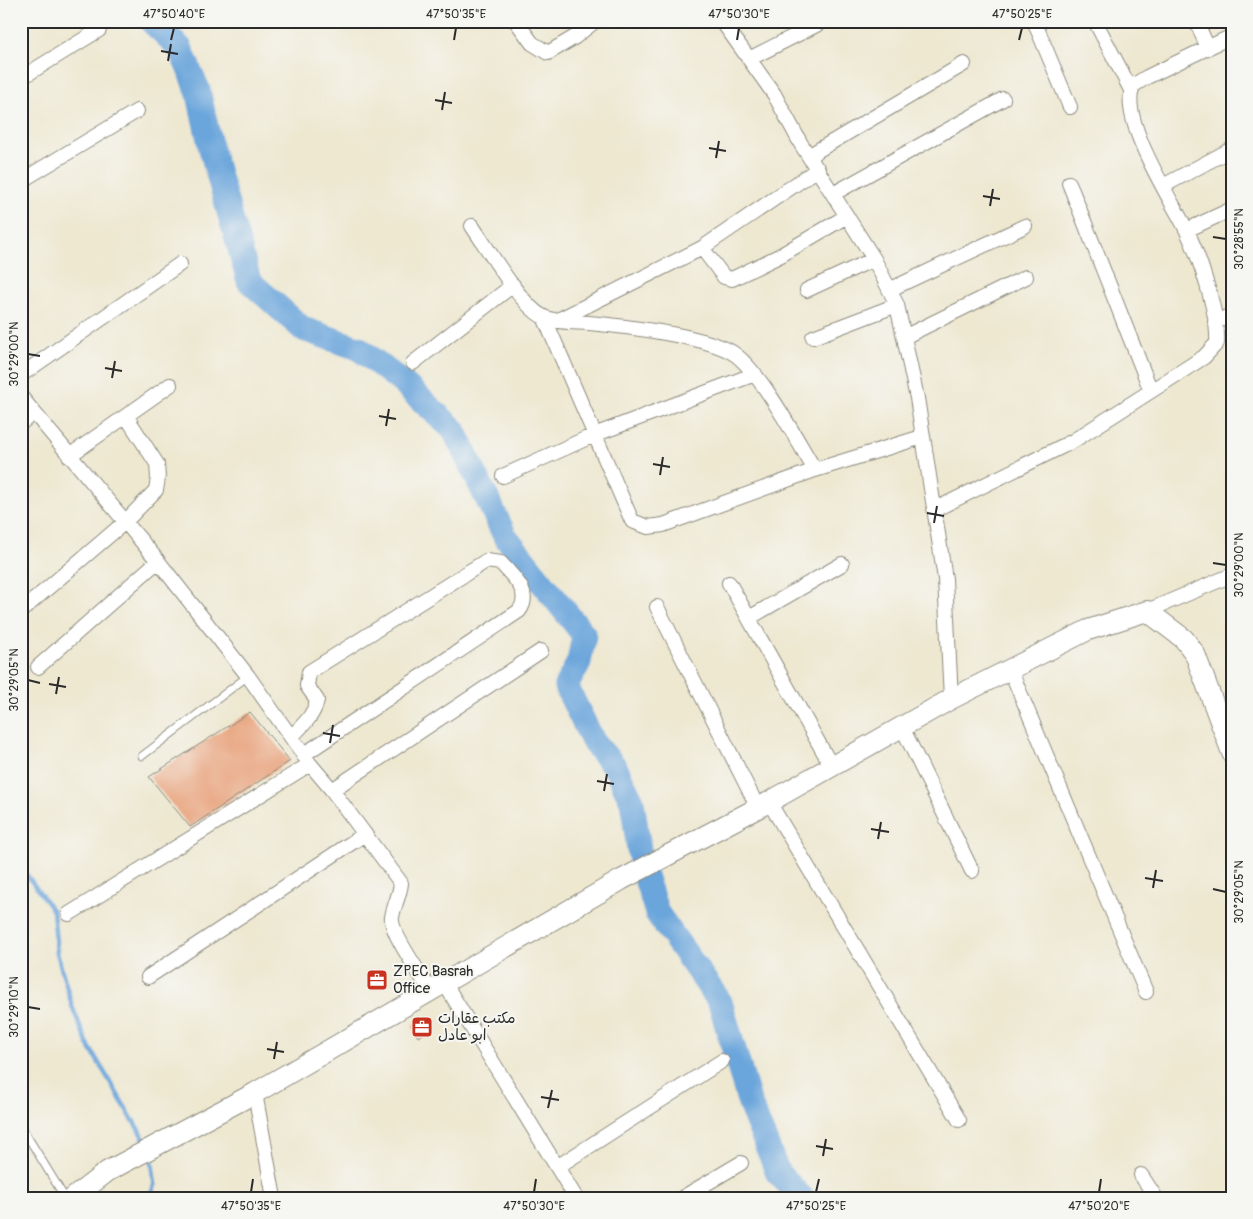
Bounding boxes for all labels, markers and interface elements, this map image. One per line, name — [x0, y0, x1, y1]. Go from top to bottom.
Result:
text: 47°50'40"E — [143, 7, 205, 22]
text: 47°50'35"E — [426, 7, 486, 22]
text: 47°50'30"E — [708, 7, 770, 22]
text: 47°50'25"E — [992, 7, 1052, 22]
text: 30°28'55"N — [1232, 208, 1247, 270]
text: 30°29'00"N — [7, 322, 22, 386]
text: 30°29'00"N — [1232, 533, 1247, 597]
text: 30°29'05"N — [7, 648, 22, 712]
text: 30°29'05"N — [1232, 860, 1247, 924]
place label: ZPEC Basrah Office — [393, 962, 473, 998]
office icon: ZPEC Basrah Office — [365, 968, 389, 992]
text: 30°29'10"N — [7, 976, 22, 1038]
place label: مكتب عقارات ابو عادل — [438, 1009, 515, 1045]
office icon: مكتب عقارات ابو عادل — [410, 1015, 434, 1039]
text: 47°50'35"E — [221, 1199, 281, 1214]
text: 47°50'30"E — [503, 1199, 565, 1214]
text: 47°50'25"E — [786, 1199, 846, 1214]
text: 47°50'20"E — [1068, 1199, 1130, 1214]

